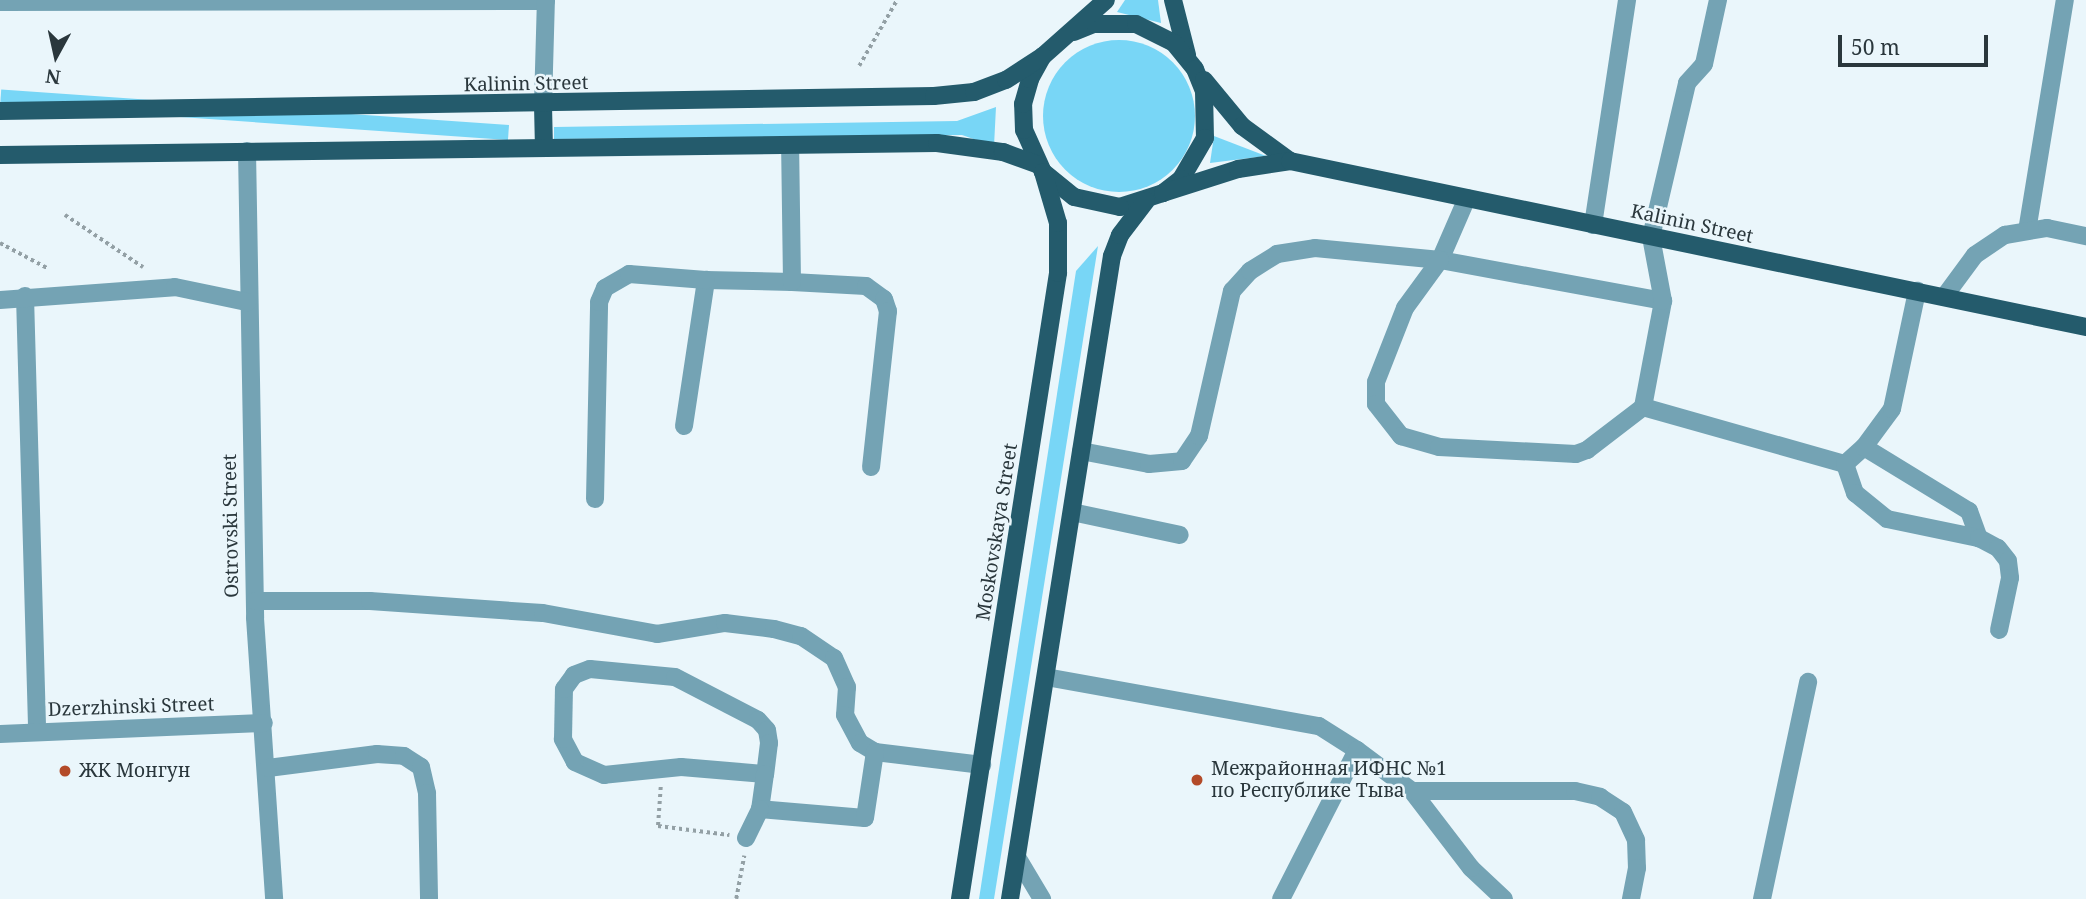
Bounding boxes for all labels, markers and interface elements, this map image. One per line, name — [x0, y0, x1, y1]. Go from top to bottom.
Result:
north arrow — [21, 21, 91, 91]
scale bar — [1841, 21, 1992, 65]
text: 50 m — [1851, 33, 1900, 61]
text: N — [44, 63, 62, 91]
street label: Kalinin Street — [464, 72, 588, 96]
street label: Kalinin Street — [1629, 200, 1755, 248]
street label: Moskovskaya Street — [972, 442, 1022, 622]
street label: Ostrovski Street — [218, 454, 244, 598]
street label: Dzerzhinski Street — [47, 693, 215, 721]
place label: Межрайонная ИФНС №1 по Республике Тыва — [1211, 758, 1447, 802]
place label: ЖК Монгун — [79, 760, 190, 782]
marker: ЖК Монгун — [57, 763, 73, 779]
marker: Межрайонная ИФНС №1 по Республике Тыва — [1189, 772, 1205, 788]

